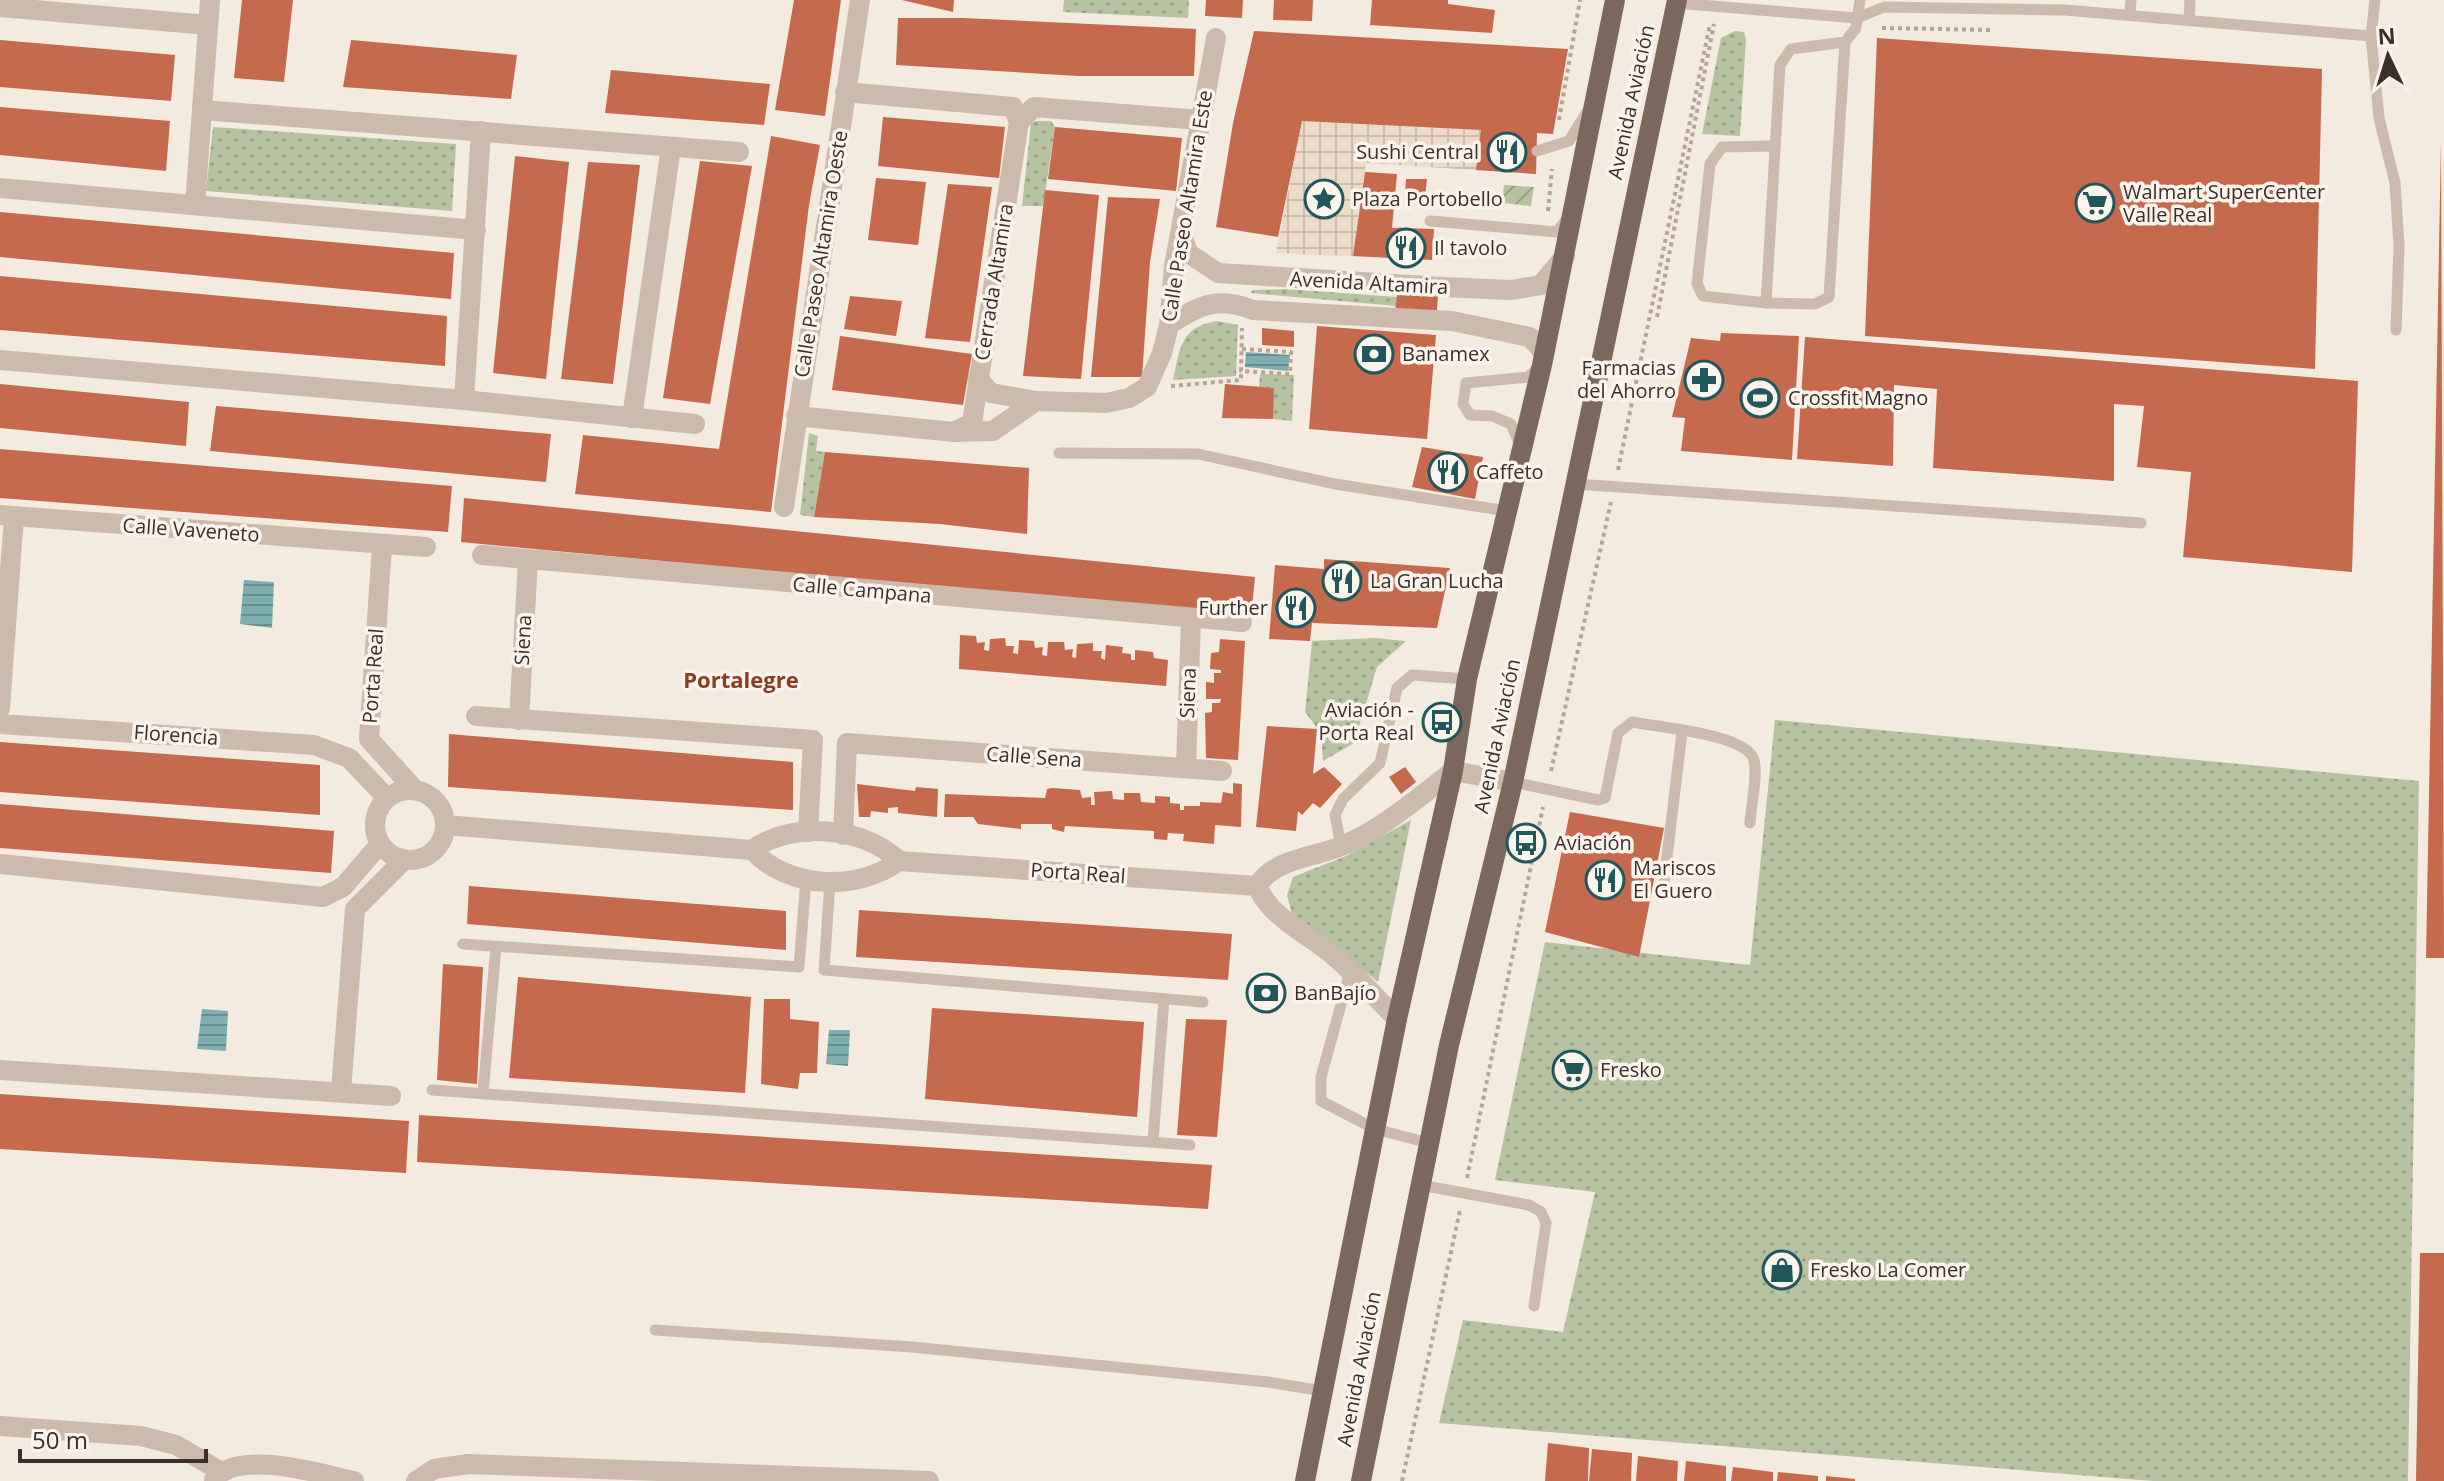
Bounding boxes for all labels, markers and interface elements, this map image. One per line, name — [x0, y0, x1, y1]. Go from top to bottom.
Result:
north arrow — [2348, 16, 2428, 96]
text: N — [2377, 19, 2397, 51]
street label: Avenida Aviación — [1601, 22, 1660, 182]
street label: Calle Paseo Altamira Este — [1155, 88, 1218, 324]
street label: Calle Paseo Altamira Oeste — [788, 128, 853, 380]
restaurant icon: Sushi Central — [1486, 131, 1528, 173]
place label: Sushi Central — [1356, 138, 1479, 165]
place icon: Plaza Portobello — [1303, 178, 1345, 220]
place label: Walmart SuperCenter Valle Real — [2123, 178, 2325, 228]
supermarket icon: Walmart SuperCenter Valle Real — [2074, 182, 2116, 224]
place label: Plaza Portobello — [1352, 185, 1503, 212]
street label: Cerrada Altamira — [968, 201, 1019, 362]
restaurant icon: Il tavolo — [1385, 227, 1427, 269]
place label: Il tavolo — [1434, 234, 1507, 261]
street label: Avenida Altamira — [1289, 265, 1449, 300]
bank icon: Banamex — [1353, 333, 1395, 375]
place label: Banamex — [1402, 340, 1490, 367]
place label: Farmacias del Ahorro — [1577, 354, 1676, 404]
pharmacy icon: Farmacias del Ahorro — [1683, 359, 1725, 401]
sports icon: Crossfit Magno — [1739, 377, 1781, 419]
place label: Crossfit Magno — [1788, 384, 1928, 411]
restaurant icon: Caffeto — [1427, 451, 1469, 493]
place label: Caffeto — [1476, 458, 1544, 485]
street label: Calle Vaveneto — [122, 511, 260, 548]
restaurant icon: La Gran Lucha — [1321, 560, 1363, 602]
place label: La Gran Lucha — [1370, 567, 1504, 594]
street label: Calle Campana — [792, 570, 933, 609]
restaurant icon: Further — [1275, 587, 1317, 629]
place label: Further — [1198, 594, 1268, 621]
street label: Siena — [508, 614, 537, 666]
street label: Porta Real — [356, 627, 389, 725]
street label: Avenida Aviación — [1467, 656, 1526, 816]
district label: Portalegre — [683, 664, 799, 694]
street label: Siena — [1173, 667, 1202, 719]
place label: Aviación - Porta Real — [1319, 696, 1414, 746]
bus stop icon: Aviación - Porta Real — [1421, 701, 1463, 743]
street label: Florencia — [133, 718, 219, 751]
street label: Calle Sena — [985, 740, 1083, 773]
bus stop icon: Aviación — [1505, 822, 1547, 864]
place label: Aviación — [1554, 829, 1632, 856]
place label: Mariscos El Guero — [1633, 854, 1716, 904]
street label: Porta Real — [1029, 856, 1127, 889]
restaurant icon: Mariscos El Guero — [1584, 859, 1626, 901]
bank icon: BanBajío — [1245, 972, 1287, 1014]
place label: BanBajío — [1294, 979, 1376, 1006]
supermarket icon: Fresko — [1551, 1049, 1593, 1091]
place label: Fresko — [1600, 1056, 1662, 1083]
shop icon: Fresko La Comer — [1761, 1249, 1803, 1291]
place label: Fresko La Comer — [1810, 1256, 1966, 1283]
street label: Avenida Aviación — [1330, 1289, 1387, 1449]
scale bar — [20, 1413, 206, 1463]
text: 50 m — [32, 1423, 88, 1456]

